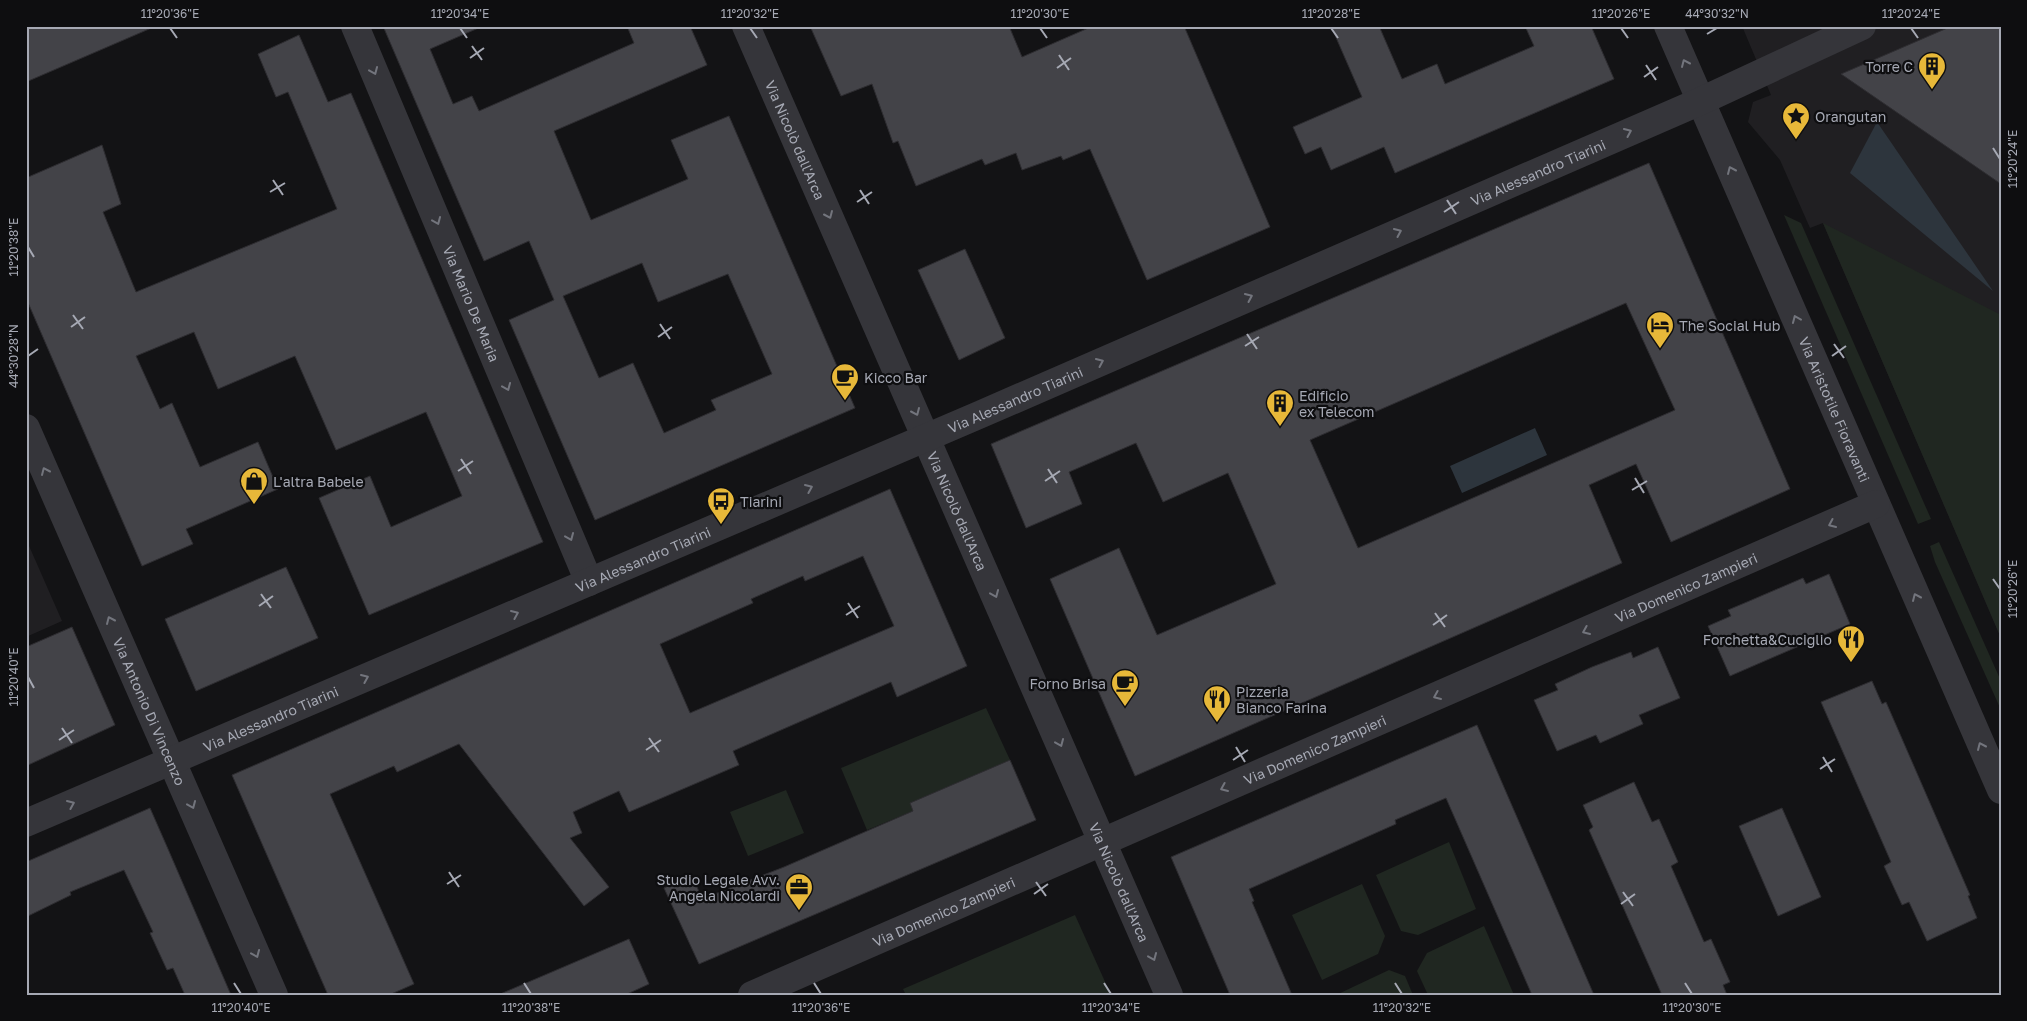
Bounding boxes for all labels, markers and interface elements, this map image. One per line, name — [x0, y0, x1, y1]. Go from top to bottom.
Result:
text: 11°20'36"E — [141, 6, 199, 21]
text: 11°20'34"E — [431, 6, 489, 21]
text: 11°20'32"E — [721, 6, 779, 21]
text: 11°20'30"E — [1011, 6, 1069, 21]
text: 11°20'28"E — [1302, 6, 1360, 21]
text: 11°20'26"E — [1592, 6, 1650, 21]
text: 44°30'32"N — [1685, 6, 1749, 21]
text: 11°20'24"E — [1882, 6, 1940, 21]
building icon: Torre C — [1917, 51, 1947, 90]
place label: Torre C — [1865, 58, 1913, 75]
one-way arrow — [1680, 59, 1691, 68]
one-way arrow — [368, 66, 379, 75]
street label: Via Nicolò dall'Arca — [762, 77, 829, 202]
place icon: Orangutan — [1781, 101, 1811, 140]
place label: Orangutan — [1815, 108, 1886, 125]
one-way arrow — [1623, 128, 1632, 139]
text: 11°20'24"E — [2005, 130, 2020, 188]
street label: Via Alessandro Tiarini — [1468, 135, 1608, 209]
one-way arrow — [1727, 166, 1738, 175]
one-way arrow — [823, 210, 834, 219]
one-way arrow — [431, 216, 442, 225]
text: 11°20'38"E — [6, 218, 21, 276]
one-way arrow — [1393, 228, 1402, 239]
street label: Via Mario De Maria — [440, 243, 504, 364]
one-way arrow — [1244, 293, 1253, 304]
hotel icon: The Social Hub — [1645, 310, 1675, 349]
one-way arrow — [1792, 315, 1803, 324]
place label: The Social Hub — [1679, 317, 1780, 334]
text: 44°30'28"N — [6, 324, 21, 388]
street label: Via Aristotile Fioravanti — [1796, 334, 1874, 484]
one-way arrow — [1095, 357, 1104, 368]
cafe icon: Kicco Bar — [830, 362, 860, 401]
street label: Via Alessandro Tiarini — [945, 363, 1085, 436]
place label: Kicco Bar — [864, 369, 928, 386]
one-way arrow — [500, 382, 511, 391]
place label: Edificio ex Telecom — [1299, 387, 1374, 420]
building icon: Edificio ex Telecom — [1265, 388, 1295, 427]
one-way arrow — [910, 407, 920, 416]
street label: Via Nicolò dall'Arca — [924, 449, 991, 573]
shop icon: L'altra Babele — [239, 466, 269, 505]
one-way arrow — [41, 467, 52, 476]
place label: L'altra Babele — [273, 473, 364, 490]
one-way arrow — [804, 483, 813, 494]
bus stop icon: Tiarini — [706, 486, 736, 525]
place label: Tiarini — [740, 493, 782, 510]
one-way arrow — [1828, 518, 1837, 529]
street label: Via Alessandro Tiarini — [573, 522, 713, 595]
one-way arrow — [563, 532, 574, 541]
street label: Via Domenico Zampieri — [1612, 549, 1760, 626]
text: 11°20'26"E — [2005, 560, 2020, 618]
one-way arrow — [989, 589, 1000, 598]
one-way arrow — [1912, 593, 1923, 602]
one-way arrow — [510, 610, 519, 620]
one-way arrow — [106, 616, 117, 625]
one-way arrow — [1582, 624, 1591, 635]
restaurant icon: Forchetta&Cuciglio — [1836, 624, 1866, 663]
place label: Forchetta&Cuciglio — [1703, 631, 1832, 648]
street label: Via Antonio Di Vincenzo — [110, 635, 190, 788]
text: 11°20'40"E — [6, 647, 21, 707]
cafe icon: Forno Brisa — [1110, 668, 1140, 707]
one-way arrow — [360, 674, 369, 684]
place label: Forno Brisa — [1030, 675, 1106, 692]
street label: Via Alessandro Tiarini — [200, 682, 341, 755]
place label: Pizzeria Bianco Farina — [1236, 683, 1327, 716]
restaurant icon: Pizzeria Bianco Farina — [1202, 684, 1232, 723]
one-way arrow — [1433, 689, 1442, 700]
street label: Via Domenico Zampieri — [1241, 711, 1388, 788]
one-way arrow — [1053, 738, 1064, 747]
one-way arrow — [1977, 742, 1988, 751]
one-way arrow — [1220, 782, 1229, 793]
one-way arrow — [66, 799, 75, 810]
one-way arrow — [185, 800, 196, 809]
street label: Via Nicolò dall'Arca — [1086, 820, 1153, 944]
place label: Studio Legale Avv. Angela Nicolardi — [657, 871, 780, 904]
office icon: Studio Legale Avv. Angela Nicolardi — [784, 872, 814, 911]
street label: Via Domenico Zampieri — [870, 873, 1017, 950]
one-way arrow — [250, 949, 261, 958]
one-way arrow — [1146, 952, 1157, 961]
text: 11°20'40"E — [211, 1000, 271, 1015]
text: 11°20'38"E — [502, 1000, 560, 1015]
text: 11°20'36"E — [792, 1000, 850, 1015]
text: 11°20'34"E — [1082, 1000, 1140, 1015]
text: 11°20'32"E — [1373, 1000, 1431, 1015]
text: 11°20'30"E — [1663, 1000, 1721, 1015]

